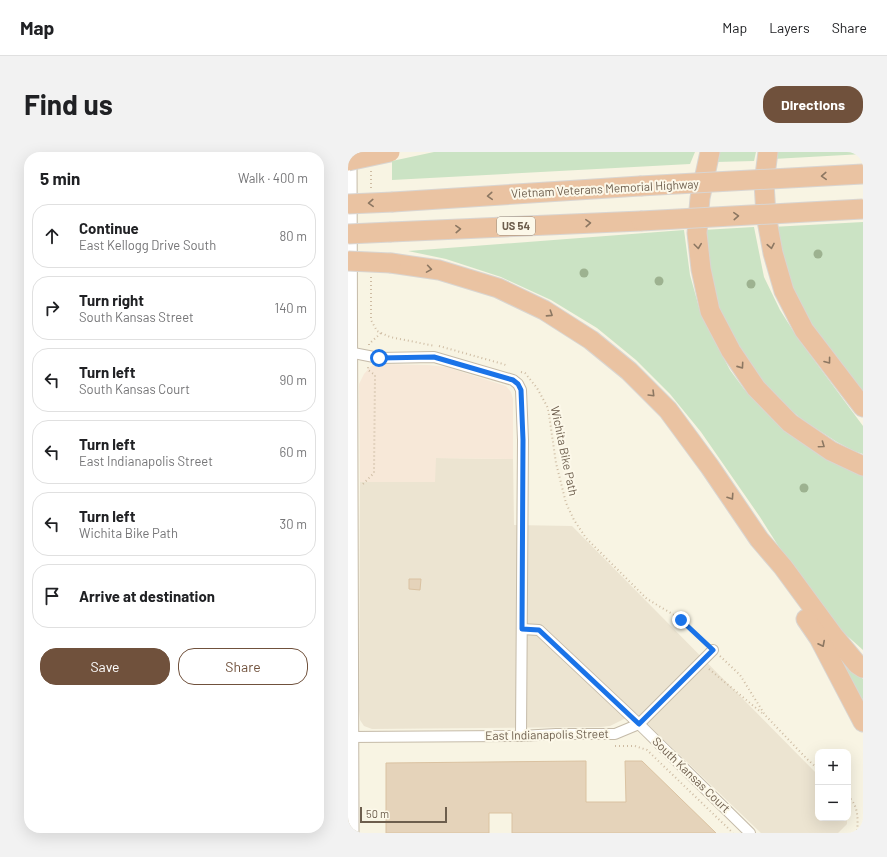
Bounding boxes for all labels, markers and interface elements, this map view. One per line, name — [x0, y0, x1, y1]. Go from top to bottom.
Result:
text: Map — [20, 16, 54, 39]
text: Map — [722, 19, 747, 36]
text: Layers — [769, 19, 810, 36]
text: Share — [832, 19, 867, 36]
button: Directions — [763, 86, 863, 123]
text: Find us — [24, 87, 113, 121]
text: 5 min — [40, 168, 80, 188]
text: Walk · 400 m — [238, 170, 308, 186]
one-way arrow — [821, 172, 827, 181]
street label: Vietnam Veterans Memorial Highway — [511, 176, 700, 200]
one-way arrow — [487, 191, 493, 200]
one-way arrow — [368, 198, 374, 207]
one-way arrow — [733, 211, 739, 220]
road number: US 54 — [497, 217, 535, 235]
text: Continue — [79, 219, 139, 237]
one-way arrow — [585, 219, 591, 228]
icon: ahead — [41, 225, 63, 247]
one-way arrow — [455, 225, 461, 233]
text: 80 m — [280, 228, 307, 244]
text: East Kellogg Drive South — [79, 237, 216, 253]
one-way arrow — [693, 243, 702, 249]
one-way arrow — [767, 243, 775, 249]
one-way arrow — [426, 264, 432, 273]
text: Turn right — [79, 291, 144, 309]
icon: right — [41, 297, 63, 319]
text: 140 m — [275, 300, 307, 316]
text: South Kansas Street — [79, 309, 194, 325]
one-way arrow — [546, 309, 553, 316]
route start — [370, 349, 388, 367]
one-way arrow — [823, 357, 830, 364]
one-way arrow — [736, 362, 744, 369]
text: Turn left — [79, 363, 135, 381]
icon: left — [41, 369, 63, 391]
text: 90 m — [280, 372, 307, 388]
text: South Kansas Court — [79, 381, 190, 397]
one-way arrow — [647, 389, 655, 397]
street label: Wichita Bike Path — [549, 405, 581, 497]
text: Turn left — [79, 435, 135, 453]
one-way arrow — [818, 440, 825, 447]
icon: left — [41, 441, 63, 463]
text: 60 m — [280, 444, 307, 460]
text: East Indianapolis Street — [79, 453, 213, 469]
one-way arrow — [726, 493, 733, 500]
text: Turn left — [79, 507, 135, 525]
icon: left — [41, 513, 63, 535]
text: 30 m — [280, 516, 307, 532]
text: Wichita Bike Path — [79, 525, 178, 541]
icon: arrive — [41, 585, 63, 607]
text: Arrive at destination — [79, 587, 215, 605]
route end — [672, 611, 690, 629]
one-way arrow — [817, 640, 825, 647]
button: Save — [40, 648, 170, 685]
button: Share — [178, 648, 308, 685]
street label: East Indianapolis Street — [485, 726, 609, 742]
street label: South Kansas Court — [650, 734, 733, 815]
map controls — [815, 749, 851, 821]
button: + — [815, 749, 851, 785]
button: − — [815, 785, 851, 821]
scale bar — [360, 805, 447, 824]
text: 50 m — [366, 807, 389, 820]

